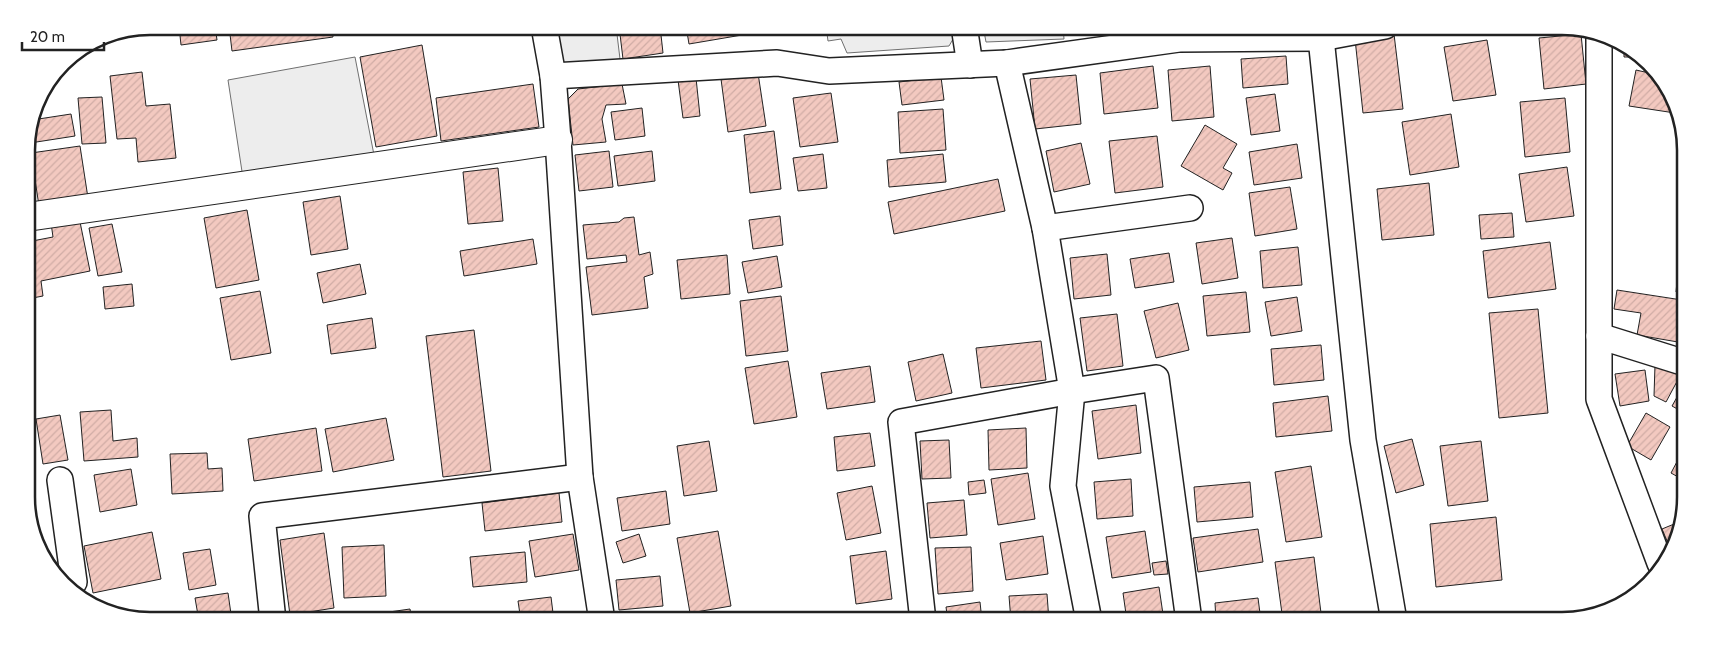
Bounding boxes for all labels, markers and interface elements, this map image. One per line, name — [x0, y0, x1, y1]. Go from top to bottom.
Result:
scale bar — [22, 20, 105, 52]
text: 20 m — [30, 28, 65, 46]

